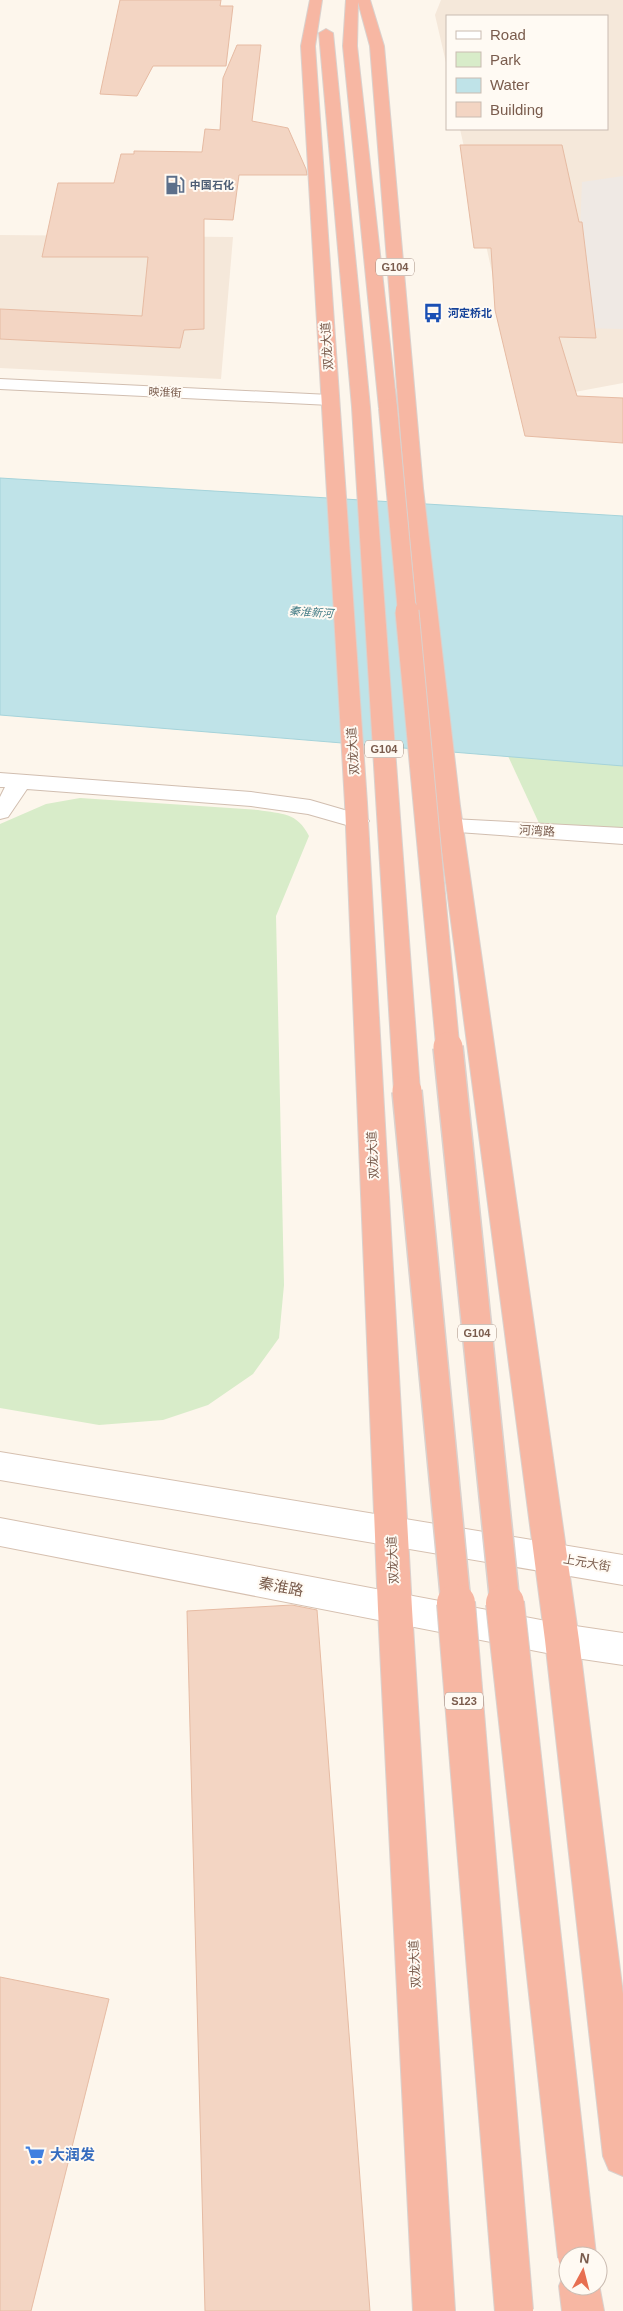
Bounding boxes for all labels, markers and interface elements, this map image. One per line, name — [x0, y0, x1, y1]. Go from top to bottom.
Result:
legend — [446, 15, 608, 130]
text: Road — [490, 26, 526, 43]
text: Park — [490, 51, 521, 68]
text: Water — [490, 76, 529, 93]
text: Building — [490, 101, 543, 118]
fuel station icon: 中国石化 — [164, 174, 186, 196]
place label: 中国石化 — [190, 179, 234, 191]
road number: G104 — [376, 258, 414, 276]
bus stop icon: 河定桥北 — [422, 302, 444, 324]
place label: 河定桥北 — [448, 307, 492, 319]
street label: 双龙大道 — [318, 322, 336, 370]
street label: 映淮街 — [148, 385, 182, 399]
water label: 秦淮新河 — [289, 604, 335, 620]
street label: 双龙大道 — [344, 727, 362, 775]
road number: G104 — [365, 741, 403, 758]
street label: 河湾路 — [519, 823, 555, 839]
street label: 双龙大道 — [365, 1131, 381, 1179]
road number: G104 — [458, 1325, 496, 1342]
street label: 双龙大道 — [385, 1536, 401, 1584]
street label: 上元大街 — [562, 1552, 612, 1574]
street label: 秦淮路 — [257, 1574, 305, 1599]
road number: S123 — [445, 1692, 483, 1710]
street label: 双龙大道 — [407, 1940, 423, 1988]
supermarket icon: 大润发 — [24, 2144, 46, 2166]
place label: 大润发 — [50, 2146, 95, 2163]
north arrow — [558, 2246, 608, 2296]
text: N — [579, 2250, 591, 2267]

